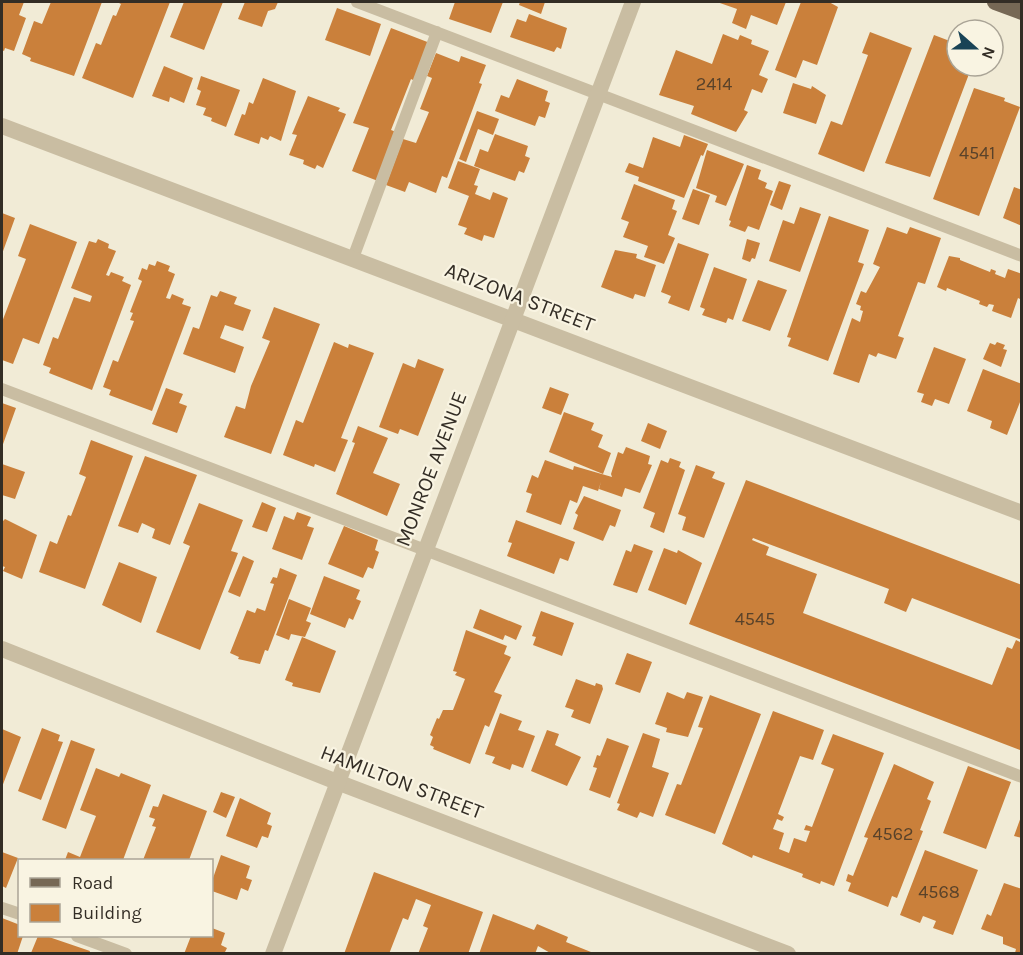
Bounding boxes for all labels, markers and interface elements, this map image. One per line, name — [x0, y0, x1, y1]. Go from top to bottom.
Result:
north arrow — [945, 18, 1005, 78]
text: N — [978, 44, 999, 62]
house number: 2414 — [696, 73, 732, 95]
house number: 4541 — [959, 142, 995, 164]
street label: ARIZONA STREET — [442, 257, 599, 337]
street label: MONROE AVENUE — [390, 388, 472, 550]
house number: 4545 — [735, 608, 775, 630]
street label: HAMILTON STREET — [317, 740, 487, 824]
house number: 4562 — [873, 823, 913, 845]
legend — [18, 859, 213, 937]
text: Road — [72, 872, 113, 894]
house number: 4568 — [918, 881, 960, 903]
text: Building — [72, 902, 142, 924]

